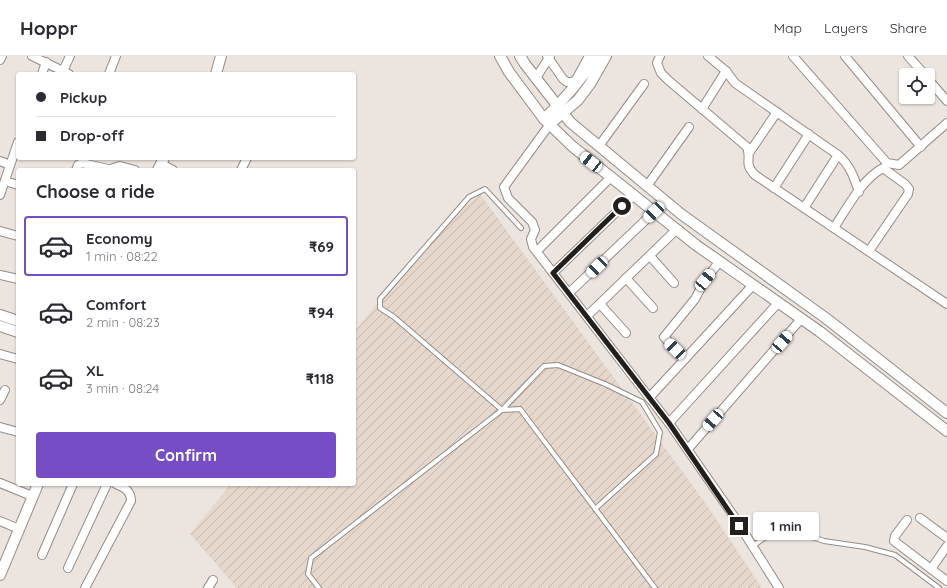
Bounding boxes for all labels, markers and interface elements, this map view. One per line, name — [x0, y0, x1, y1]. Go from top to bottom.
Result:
text: Hoppr — [20, 16, 78, 40]
text: Map — [773, 19, 802, 37]
text: Layers — [824, 19, 868, 37]
text: Share — [890, 19, 927, 37]
map controls — [899, 68, 935, 104]
button: locate — [899, 68, 935, 104]
text: Pickup — [60, 88, 107, 107]
text: Drop-off — [60, 126, 124, 145]
car — [578, 150, 604, 174]
text: Choose a ride — [36, 180, 155, 203]
route start — [613, 197, 631, 215]
car — [641, 199, 667, 225]
icon: car — [38, 228, 74, 264]
text: Economy — [86, 229, 153, 248]
text: ₹69 — [309, 237, 334, 256]
text: 1 min · 08:22 — [86, 248, 158, 264]
car — [584, 254, 610, 280]
car — [693, 267, 717, 293]
icon: car — [38, 294, 74, 330]
text: Comfort — [86, 295, 147, 314]
text: ₹94 — [308, 303, 334, 322]
text: 2 min · 08:23 — [86, 314, 160, 330]
car — [770, 329, 794, 355]
car — [662, 336, 688, 362]
icon: car — [38, 360, 74, 396]
text: XL — [86, 361, 104, 380]
text: ₹118 — [306, 369, 334, 388]
text: 3 min · 08:24 — [86, 380, 159, 396]
car — [701, 407, 725, 433]
button: Confirm — [36, 432, 336, 478]
callout: 1 min — [753, 512, 819, 540]
route end — [730, 517, 748, 535]
text: 1 min — [770, 518, 802, 534]

